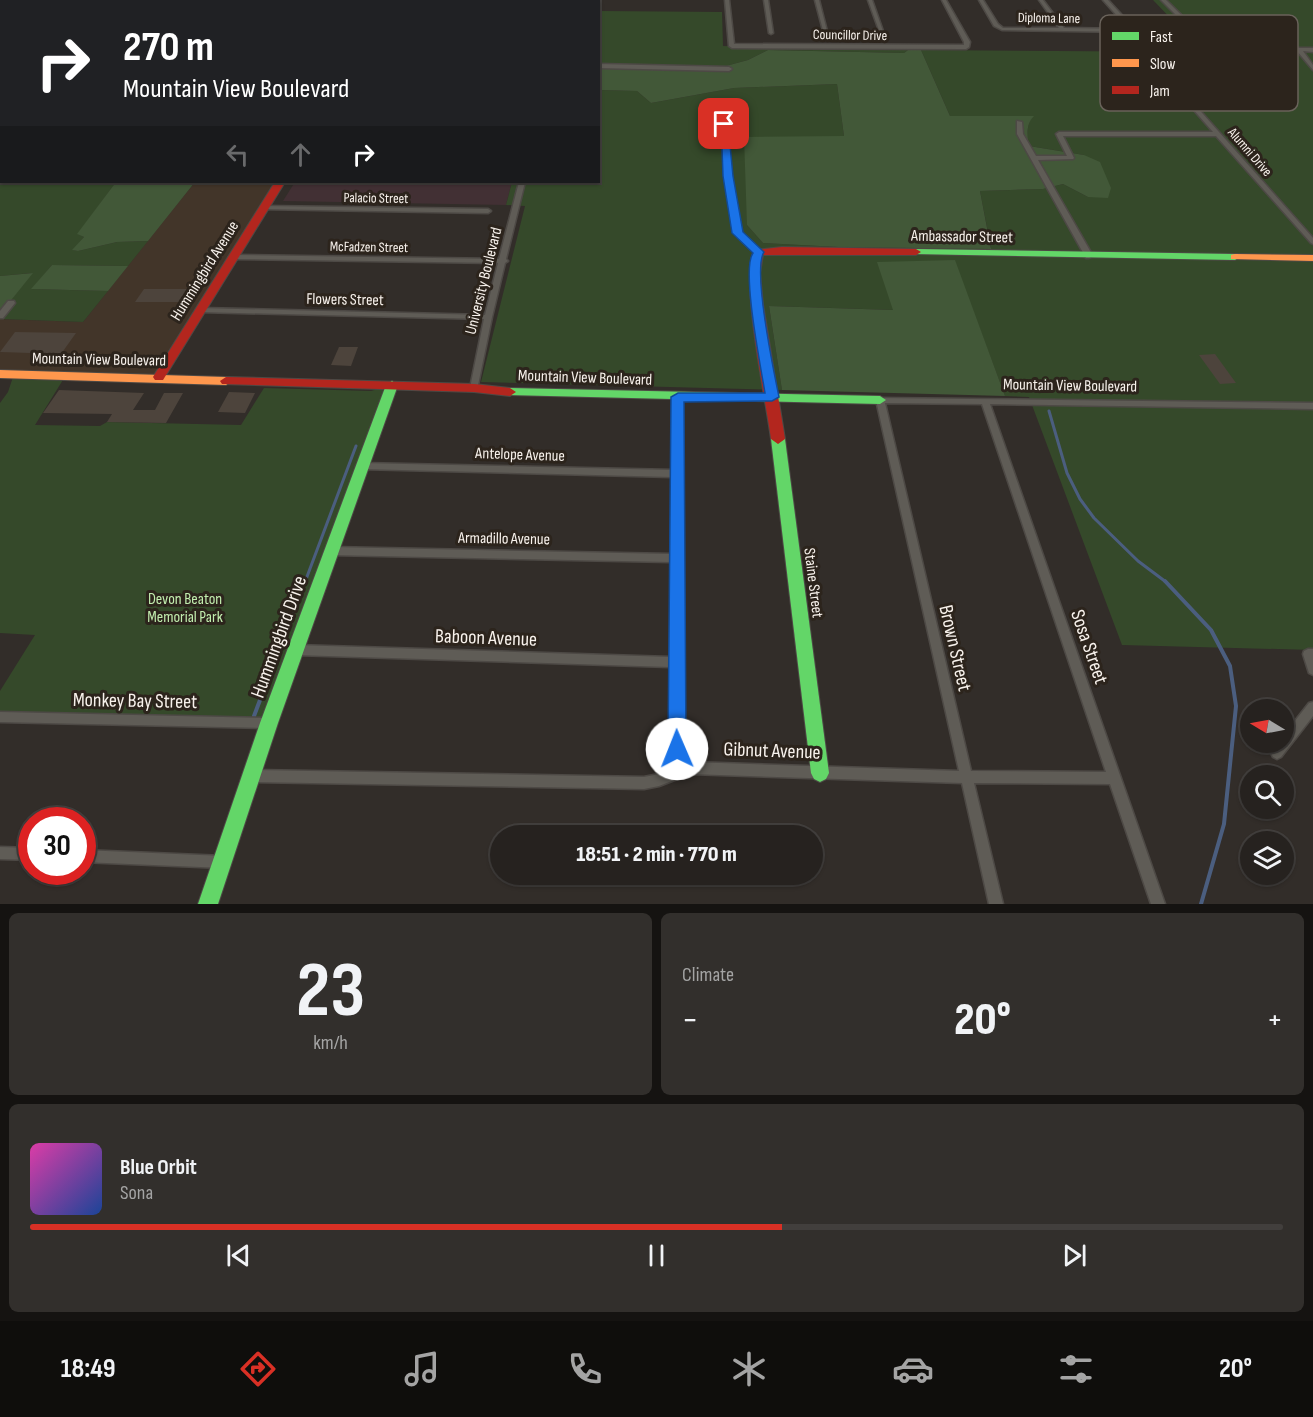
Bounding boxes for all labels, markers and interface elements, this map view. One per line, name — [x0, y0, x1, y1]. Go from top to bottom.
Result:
street label: Diploma Lane — [1018, 9, 1080, 27]
legend — [1100, 15, 1298, 111]
text: 270 m — [123, 22, 214, 73]
icon: right — [24, 24, 102, 102]
street label: Councillor Drive — [813, 26, 887, 44]
text: Fast — [1150, 28, 1173, 47]
text: Slow — [1150, 55, 1175, 74]
text: Mountain View Boulevard — [123, 73, 349, 105]
text: Jam — [1149, 82, 1170, 101]
pin — [698, 98, 749, 149]
icon: arrive — [707, 107, 740, 140]
street label: Alumni Drive — [1224, 123, 1276, 180]
icon: left — [221, 138, 254, 171]
icon: ahead — [284, 138, 317, 171]
icon: right — [347, 138, 380, 171]
street label: Palacio Street — [343, 189, 409, 207]
street label: Hummingbird Avenue — [167, 218, 243, 324]
street label: University Boulevard — [461, 225, 507, 337]
street label: Ambassador Street — [910, 227, 1013, 247]
street label: McFadzen Street — [330, 238, 408, 256]
street label: Flowers Street — [306, 290, 384, 310]
street label: Mountain View Boulevard — [32, 349, 166, 371]
street label: Mountain View Boulevard — [518, 366, 652, 390]
street label: Mountain View Boulevard — [1003, 375, 1137, 397]
street label: Antelope Avenue — [474, 444, 565, 466]
street label: Armadillo Avenue — [457, 529, 550, 549]
street label: Staine Street — [799, 547, 827, 619]
street label: Hummingbird Drive — [246, 573, 312, 701]
park label: Devon Beaton Memorial Park — [147, 590, 223, 627]
street label: Brown Street — [933, 603, 977, 693]
street label: Sosa Street — [1065, 607, 1113, 687]
street label: Baboon Avenue — [435, 624, 537, 652]
street label: Monkey Bay Street — [73, 688, 197, 714]
north arrow — [1240, 699, 1294, 753]
map controls — [1240, 699, 1294, 885]
position arrow — [645, 717, 709, 781]
street label: Gibnut Avenue — [723, 737, 821, 765]
button: search — [1240, 765, 1294, 819]
speed limit sign: 30 — [18, 807, 96, 885]
button: layers — [1240, 831, 1294, 885]
text: 18:51 · 2 min · 770 m — [576, 841, 737, 868]
text: 23 — [296, 945, 365, 1038]
text: Climate — [682, 963, 734, 987]
text: 20° — [954, 993, 1011, 1048]
text: − — [682, 1000, 698, 1040]
text: + — [1267, 1000, 1283, 1040]
text: km/h — [313, 1031, 348, 1055]
text: Blue Orbit — [120, 1154, 197, 1181]
text: Sona — [120, 1181, 153, 1205]
icon: previous — [222, 1239, 255, 1272]
icon: pause — [640, 1239, 673, 1272]
icon: next — [1058, 1239, 1091, 1272]
icon: directions — [237, 1348, 279, 1390]
icon: music — [401, 1348, 443, 1390]
icon: phone — [564, 1348, 606, 1390]
icon: climate — [728, 1348, 770, 1390]
icon: car — [892, 1348, 934, 1390]
icon: filters — [1055, 1348, 1097, 1390]
text: 18:49 — [61, 1353, 116, 1385]
text: 20° — [1219, 1353, 1252, 1385]

